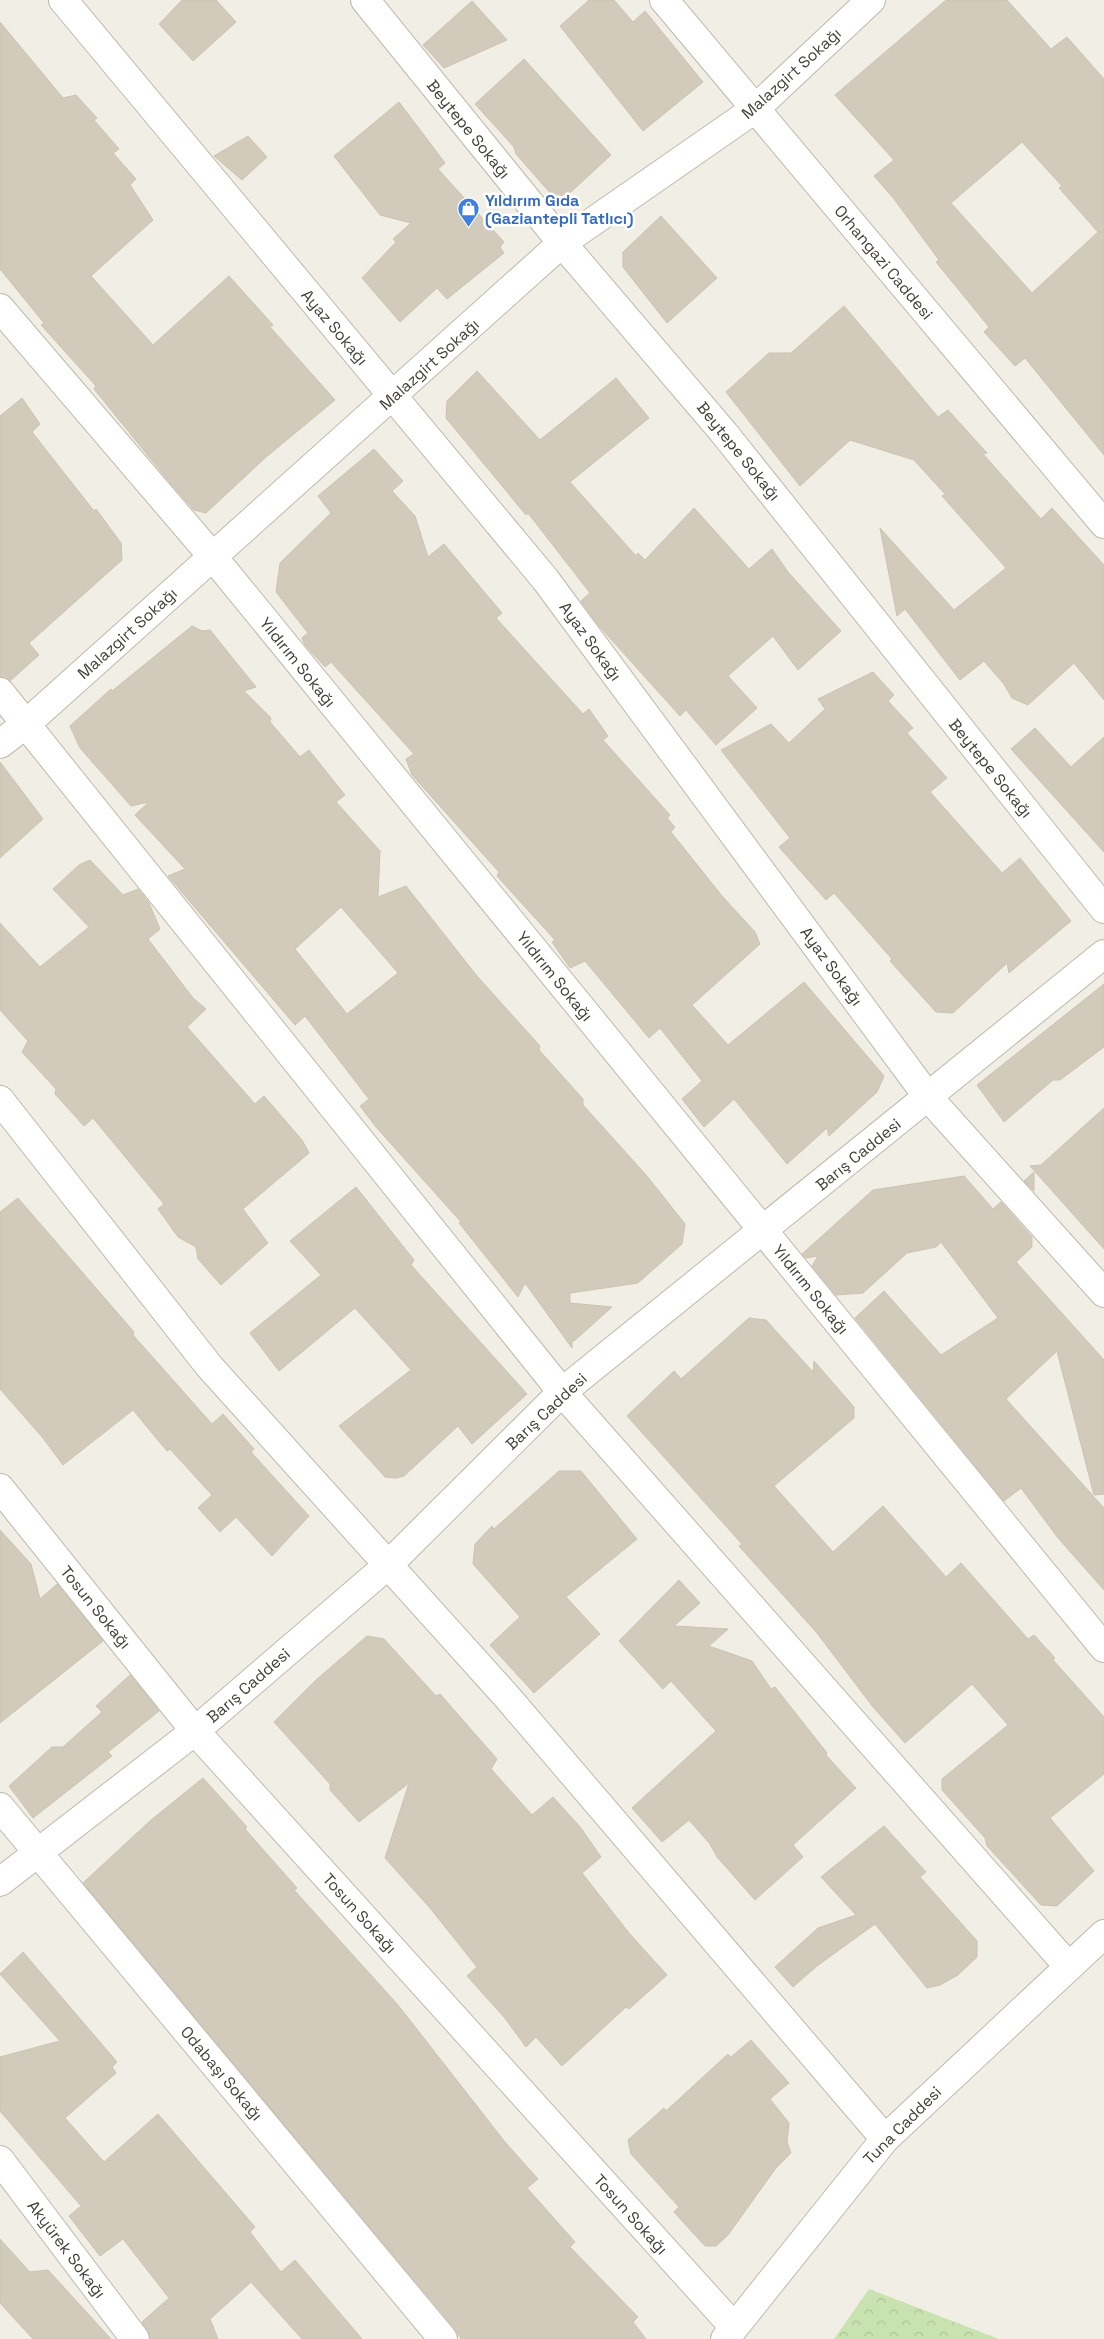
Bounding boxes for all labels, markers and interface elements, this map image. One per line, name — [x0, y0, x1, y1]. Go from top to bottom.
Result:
street label: Malazgirt Sokağı — [737, 23, 846, 124]
street label: Beytepe Sokağı — [422, 75, 515, 183]
place label: Yıldırım Gıda (Gaziantepli Tatlıcı) — [485, 190, 633, 229]
shop icon: Yıldırım Gıda (Gaziantepli Tatlıcı) — [457, 197, 481, 228]
street label: Orhangazi Caddesi — [830, 201, 938, 324]
street label: Ayaz Sokağı — [297, 285, 372, 370]
street label: Malazgirt Sokağı — [375, 314, 484, 415]
street label: Beytepe Sokağı — [692, 397, 785, 505]
street label: Malazgirt Sokağı — [73, 583, 182, 684]
street label: Ayaz Sokağı — [555, 598, 626, 685]
street label: Yıldırım Sokağı — [255, 613, 340, 712]
street label: Beytepe Sokağı — [944, 714, 1037, 822]
street label: Ayaz Sokağı — [796, 923, 867, 1010]
street label: Yıldırım Sokağı — [512, 927, 597, 1026]
street label: Barış Caddesi — [811, 1114, 905, 1195]
street label: Yıldırım Sokağı — [768, 1240, 853, 1339]
street label: Barış Caddesi — [501, 1368, 592, 1454]
street label: Tosun Sokağı — [56, 1561, 136, 1653]
street label: Barış Caddesi — [202, 1643, 294, 1727]
street label: Tosun Sokağı — [318, 1869, 401, 1958]
street label: Odabaşı Sokağı — [176, 2022, 267, 2125]
street label: Tuna Caddesi — [859, 2082, 946, 2169]
street label: Tosun Sokağı — [589, 2170, 672, 2259]
street label: Akyürek Sokağı — [23, 2196, 110, 2303]

